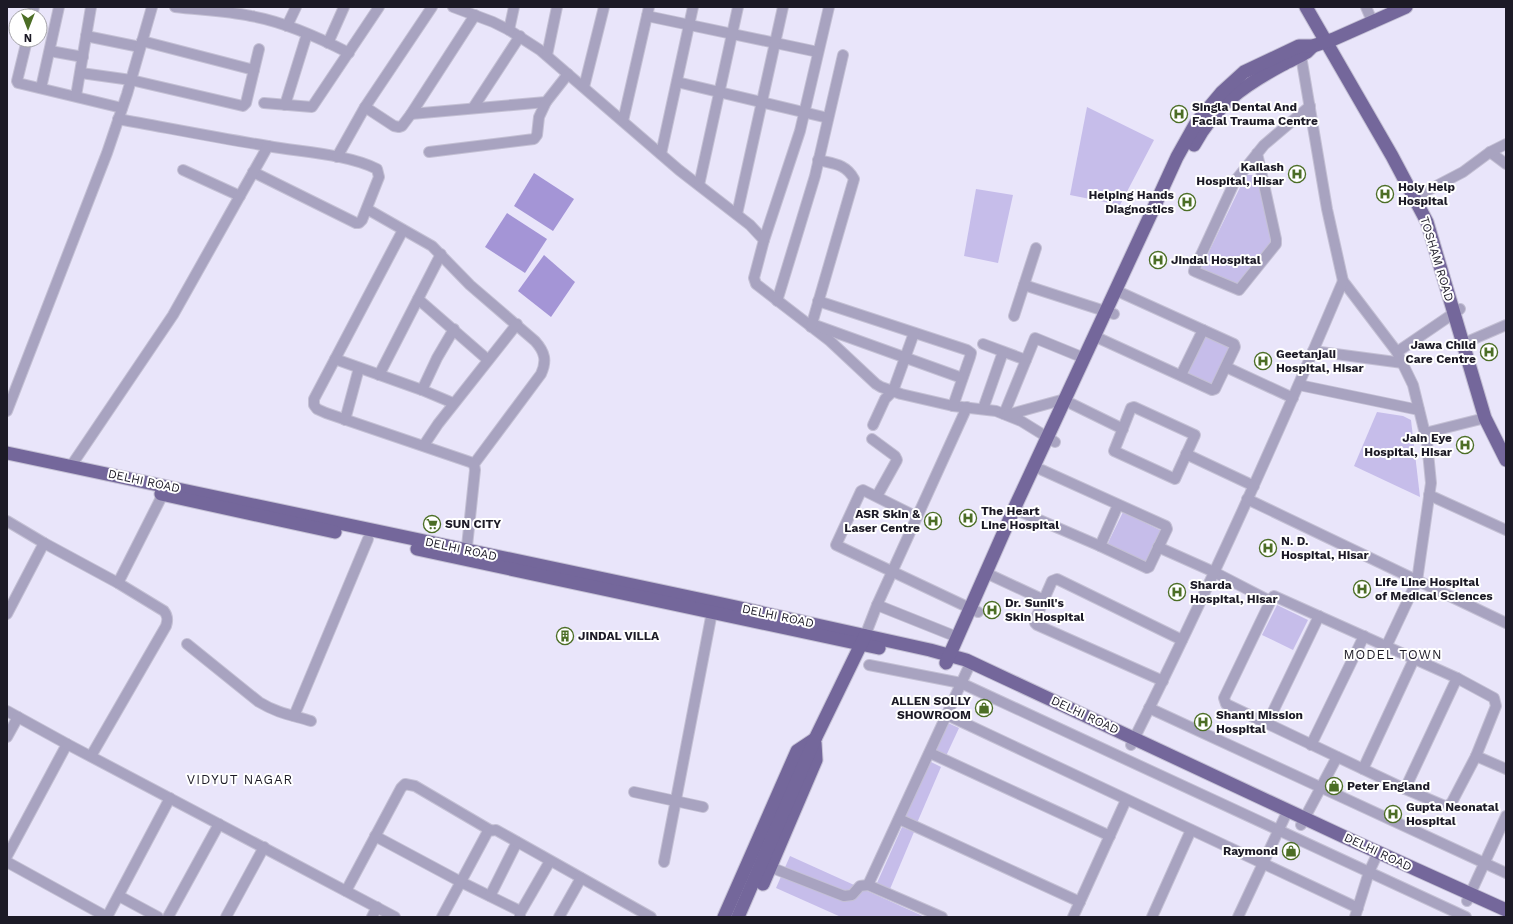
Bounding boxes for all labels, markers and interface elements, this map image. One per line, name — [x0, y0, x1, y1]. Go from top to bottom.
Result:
north arrow — [8, 8, 48, 48]
text: N — [24, 31, 32, 44]
place label: Singla Dental And Facial Trauma Centre — [1192, 100, 1318, 128]
hospital icon: Singla Dental And Facial Trauma Centre — [1169, 104, 1189, 124]
place label: Kailash Hospital, Hisar — [1196, 160, 1285, 188]
hospital icon: Kailash Hospital, Hisar — [1287, 164, 1307, 184]
place label: Holy Help Hospital — [1398, 180, 1455, 208]
hospital icon: Holy Help Hospital — [1375, 184, 1395, 204]
place label: Helping Hands Diagnostics — [1088, 188, 1175, 216]
hospital icon: Helping Hands Diagnostics — [1177, 192, 1197, 212]
street label: TOSHAM ROAD — [1417, 215, 1457, 303]
hospital icon: Jindal Hospital — [1148, 250, 1168, 270]
place label: Jindal Hospital — [1171, 253, 1261, 267]
place label: Jawa Child Care Centre — [1406, 338, 1476, 366]
hospital icon: Jawa Child Care Centre — [1479, 342, 1499, 362]
place label: Geetanjali Hospital, Hisar — [1276, 347, 1365, 375]
hospital icon: Geetanjali Hospital, Hisar — [1253, 351, 1273, 371]
place label: Jain Eye Hospital, Hisar — [1364, 431, 1453, 459]
hospital icon: Jain Eye Hospital, Hisar — [1455, 435, 1475, 455]
street label: DELHI ROAD — [107, 467, 181, 495]
place label: The Heart Line Hospital — [981, 504, 1059, 532]
place label: ASR Skin & Laser Centre — [844, 507, 920, 535]
hospital icon: The Heart Line Hospital — [958, 508, 978, 528]
hospital icon: ASR Skin & Laser Centre — [923, 511, 943, 531]
supermarket icon: SUN CITY — [422, 514, 442, 534]
place label: SUN CITY — [445, 517, 501, 531]
place label: N. D. Hospital, Hisar — [1281, 534, 1370, 562]
street label: DELHI ROAD — [424, 535, 498, 563]
hospital icon: N. D. Hospital, Hisar — [1258, 538, 1278, 558]
place label: Life Line Hospital of Medical Sciences — [1375, 575, 1493, 603]
place label: Sharda Hospital, Hisar — [1190, 578, 1279, 606]
hospital icon: Life Line Hospital of Medical Sciences — [1352, 579, 1372, 599]
hospital icon: Sharda Hospital, Hisar — [1167, 582, 1187, 602]
place label: Dr. Sunil's Skin Hospital — [1005, 596, 1084, 624]
hospital icon: Dr. Sunil's Skin Hospital — [982, 600, 1002, 620]
street label: DELHI ROAD — [741, 602, 815, 630]
building icon: JINDAL VILLA — [555, 626, 575, 646]
place label: JINDAL VILLA — [578, 629, 660, 643]
district label: MODEL TOWN — [1343, 647, 1443, 662]
street label: DELHI ROAD — [1049, 693, 1121, 737]
place label: ALLEN SOLLY SHOWROOM — [891, 694, 971, 722]
shop icon: ALLEN SOLLY SHOWROOM — [974, 698, 994, 718]
place label: Shanti Mission Hospital — [1216, 708, 1303, 736]
hospital icon: Shanti Mission Hospital — [1193, 712, 1213, 732]
district label: VIDYUT NAGAR — [187, 772, 293, 787]
shop icon: Peter England — [1324, 776, 1344, 796]
place label: Peter England — [1347, 779, 1430, 793]
place label: Gupta Neonatal Hospital — [1406, 800, 1499, 828]
hospital icon: Gupta Neonatal Hospital — [1383, 804, 1403, 824]
street label: DELHI ROAD — [1342, 830, 1414, 874]
shop icon: Raymond — [1281, 841, 1301, 861]
place label: Raymond — [1223, 844, 1278, 858]

